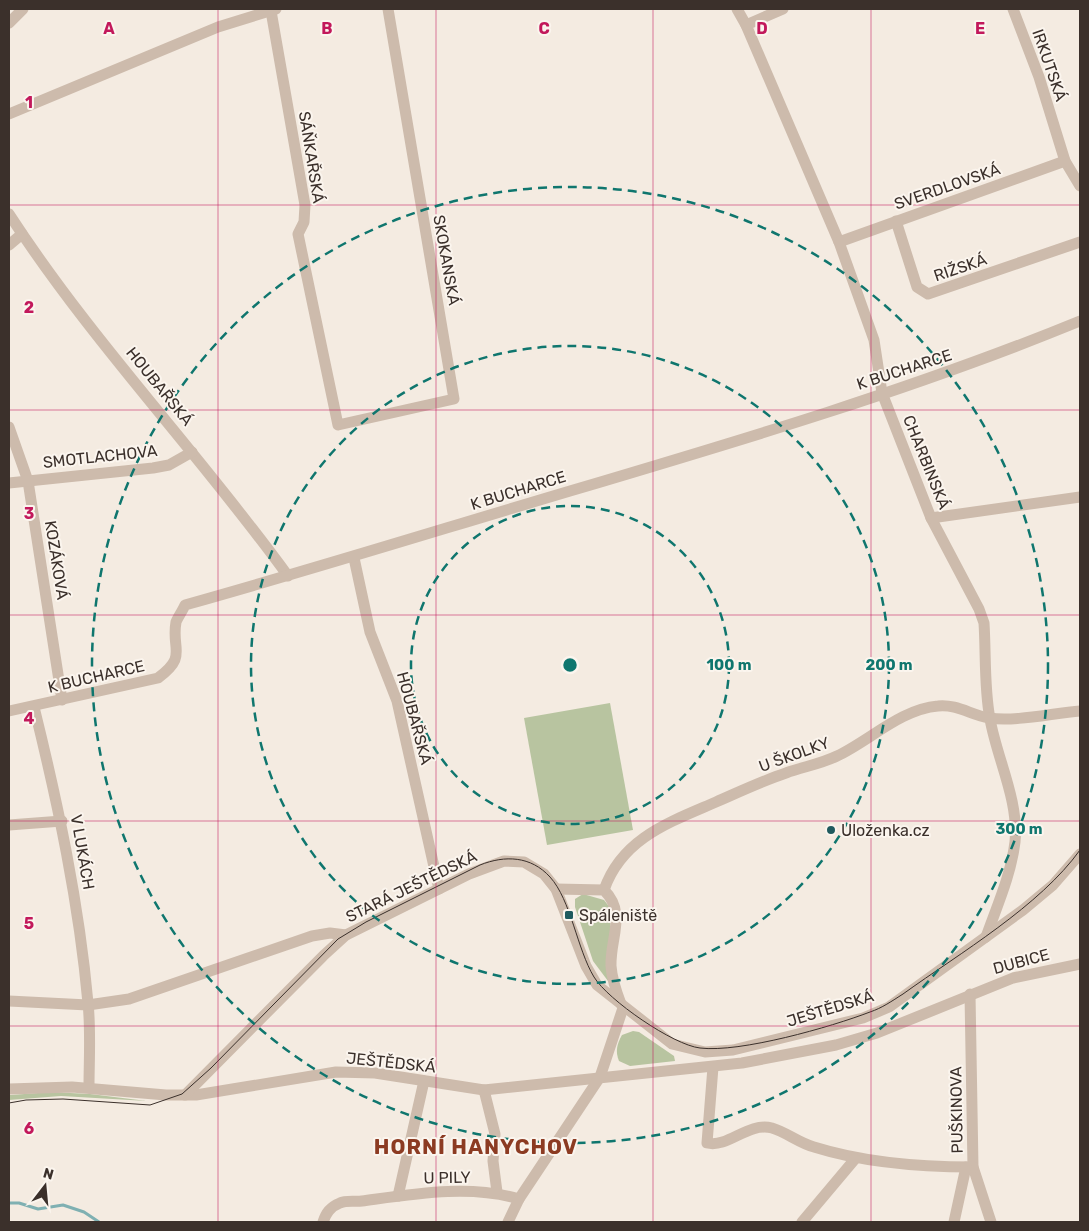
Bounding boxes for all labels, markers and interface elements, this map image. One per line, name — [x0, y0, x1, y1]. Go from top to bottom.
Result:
text: A — [103, 19, 115, 38]
text: B — [321, 19, 333, 38]
text: C — [538, 19, 550, 38]
text: D — [756, 19, 768, 38]
text: E — [975, 19, 985, 38]
street label: IRKUTSKÁ — [1028, 27, 1071, 104]
text: 1 — [25, 93, 33, 112]
street label: SÁŇKAŘSKÁ — [295, 110, 328, 205]
street label: SVERDLOVSKÁ — [892, 159, 1003, 214]
street label: SKOKANSKÁ — [429, 213, 464, 307]
street label: RIŽSKÁ — [931, 249, 989, 285]
text: 2 — [24, 298, 34, 317]
street label: HOUBAŘSKÁ — [122, 343, 197, 430]
street label: K BUCHARCE — [854, 345, 954, 394]
street label: CHARBINSKÁ — [899, 412, 954, 512]
street label: SMOTLACHOVA — [42, 441, 159, 472]
street label: K BUCHARCE — [468, 467, 568, 514]
text: 3 — [24, 504, 34, 523]
street label: KOZÁKOVÁ — [41, 519, 72, 601]
street label: K BUCHARCE — [46, 656, 146, 697]
centre of rings — [561, 656, 579, 674]
text: 100 m — [707, 656, 751, 674]
text: 200 m — [865, 656, 913, 674]
street label: HOUBAŘSKÁ — [393, 670, 436, 767]
text: 4 — [24, 709, 35, 728]
street label: U ŠKOLKY — [756, 732, 832, 776]
street label: V LUKÁCH — [67, 813, 98, 891]
text: 300 m — [995, 820, 1043, 838]
place label: Uloženka.cz — [841, 821, 930, 840]
marker: Uloženka.cz — [825, 824, 837, 836]
street label: STARÁ JEŠTĚDSKÁ — [342, 845, 480, 926]
place label: Spáleniště — [579, 906, 657, 925]
marker: Spáleniště — [563, 909, 575, 921]
text: 5 — [24, 914, 34, 933]
street label: DUBICE — [991, 945, 1051, 978]
street label: JEŠTĚDSKÁ — [784, 985, 876, 1031]
street label: JEŠTĚDSKÁ — [345, 1047, 437, 1077]
street label: PUŠKINOVA — [945, 1066, 967, 1154]
text: 6 — [24, 1119, 34, 1138]
district label: HORNÍ HANYCHOV — [374, 1134, 578, 1159]
north arrow — [20, 1161, 70, 1211]
text: N — [41, 1164, 56, 1184]
street label: U PILY — [423, 1168, 471, 1187]

